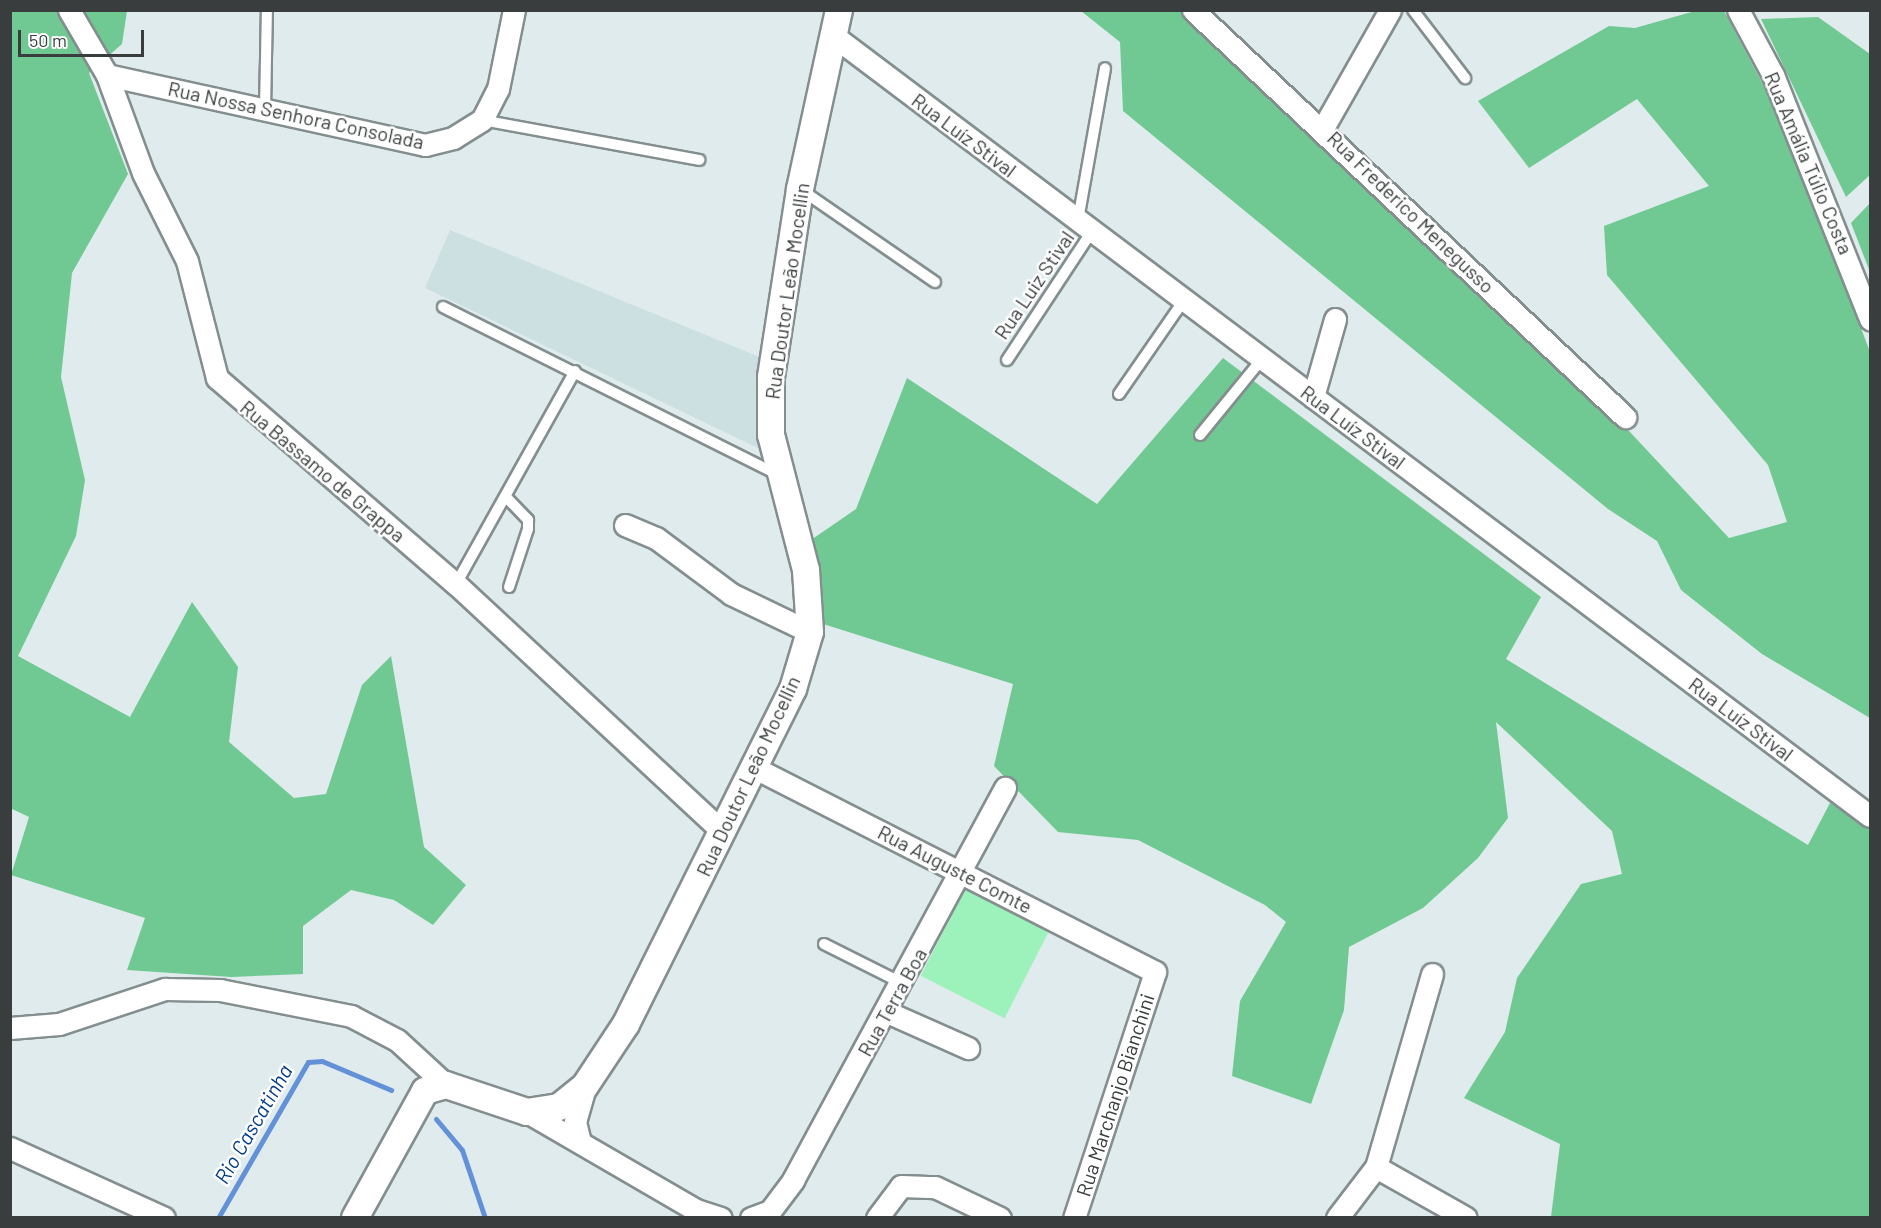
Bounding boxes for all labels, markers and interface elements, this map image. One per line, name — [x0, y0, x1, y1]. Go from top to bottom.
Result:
scale bar — [21, 18, 147, 56]
text: 50 m — [29, 29, 67, 51]
street label: Rua Amália Túlio Costa — [1760, 68, 1858, 258]
street label: Rua Nossa Senhora Consolada — [166, 76, 426, 154]
street label: Rua Luíz Stival — [907, 88, 1021, 182]
street label: Rua Frederico Menegusso — [1323, 126, 1499, 298]
street label: Rua Doutor Leão Mocellin — [760, 181, 814, 401]
street label: Rua Luiz Stival — [989, 226, 1079, 344]
street label: Rua Luíz Stival — [1296, 380, 1410, 474]
street label: Rua Bassamo de Grappa — [236, 395, 410, 547]
street label: Rua Doutor Leão Mocellin — [691, 672, 805, 880]
street label: Rua Luíz Stival — [1684, 672, 1798, 766]
street label: Rua Auguste Comte — [874, 820, 1036, 918]
street label: Rua Terra Boa — [852, 944, 932, 1060]
street label: Rua Marchanjo Bianchini — [1071, 991, 1159, 1199]
water label: Rio Cascatinha — [209, 1060, 297, 1188]

